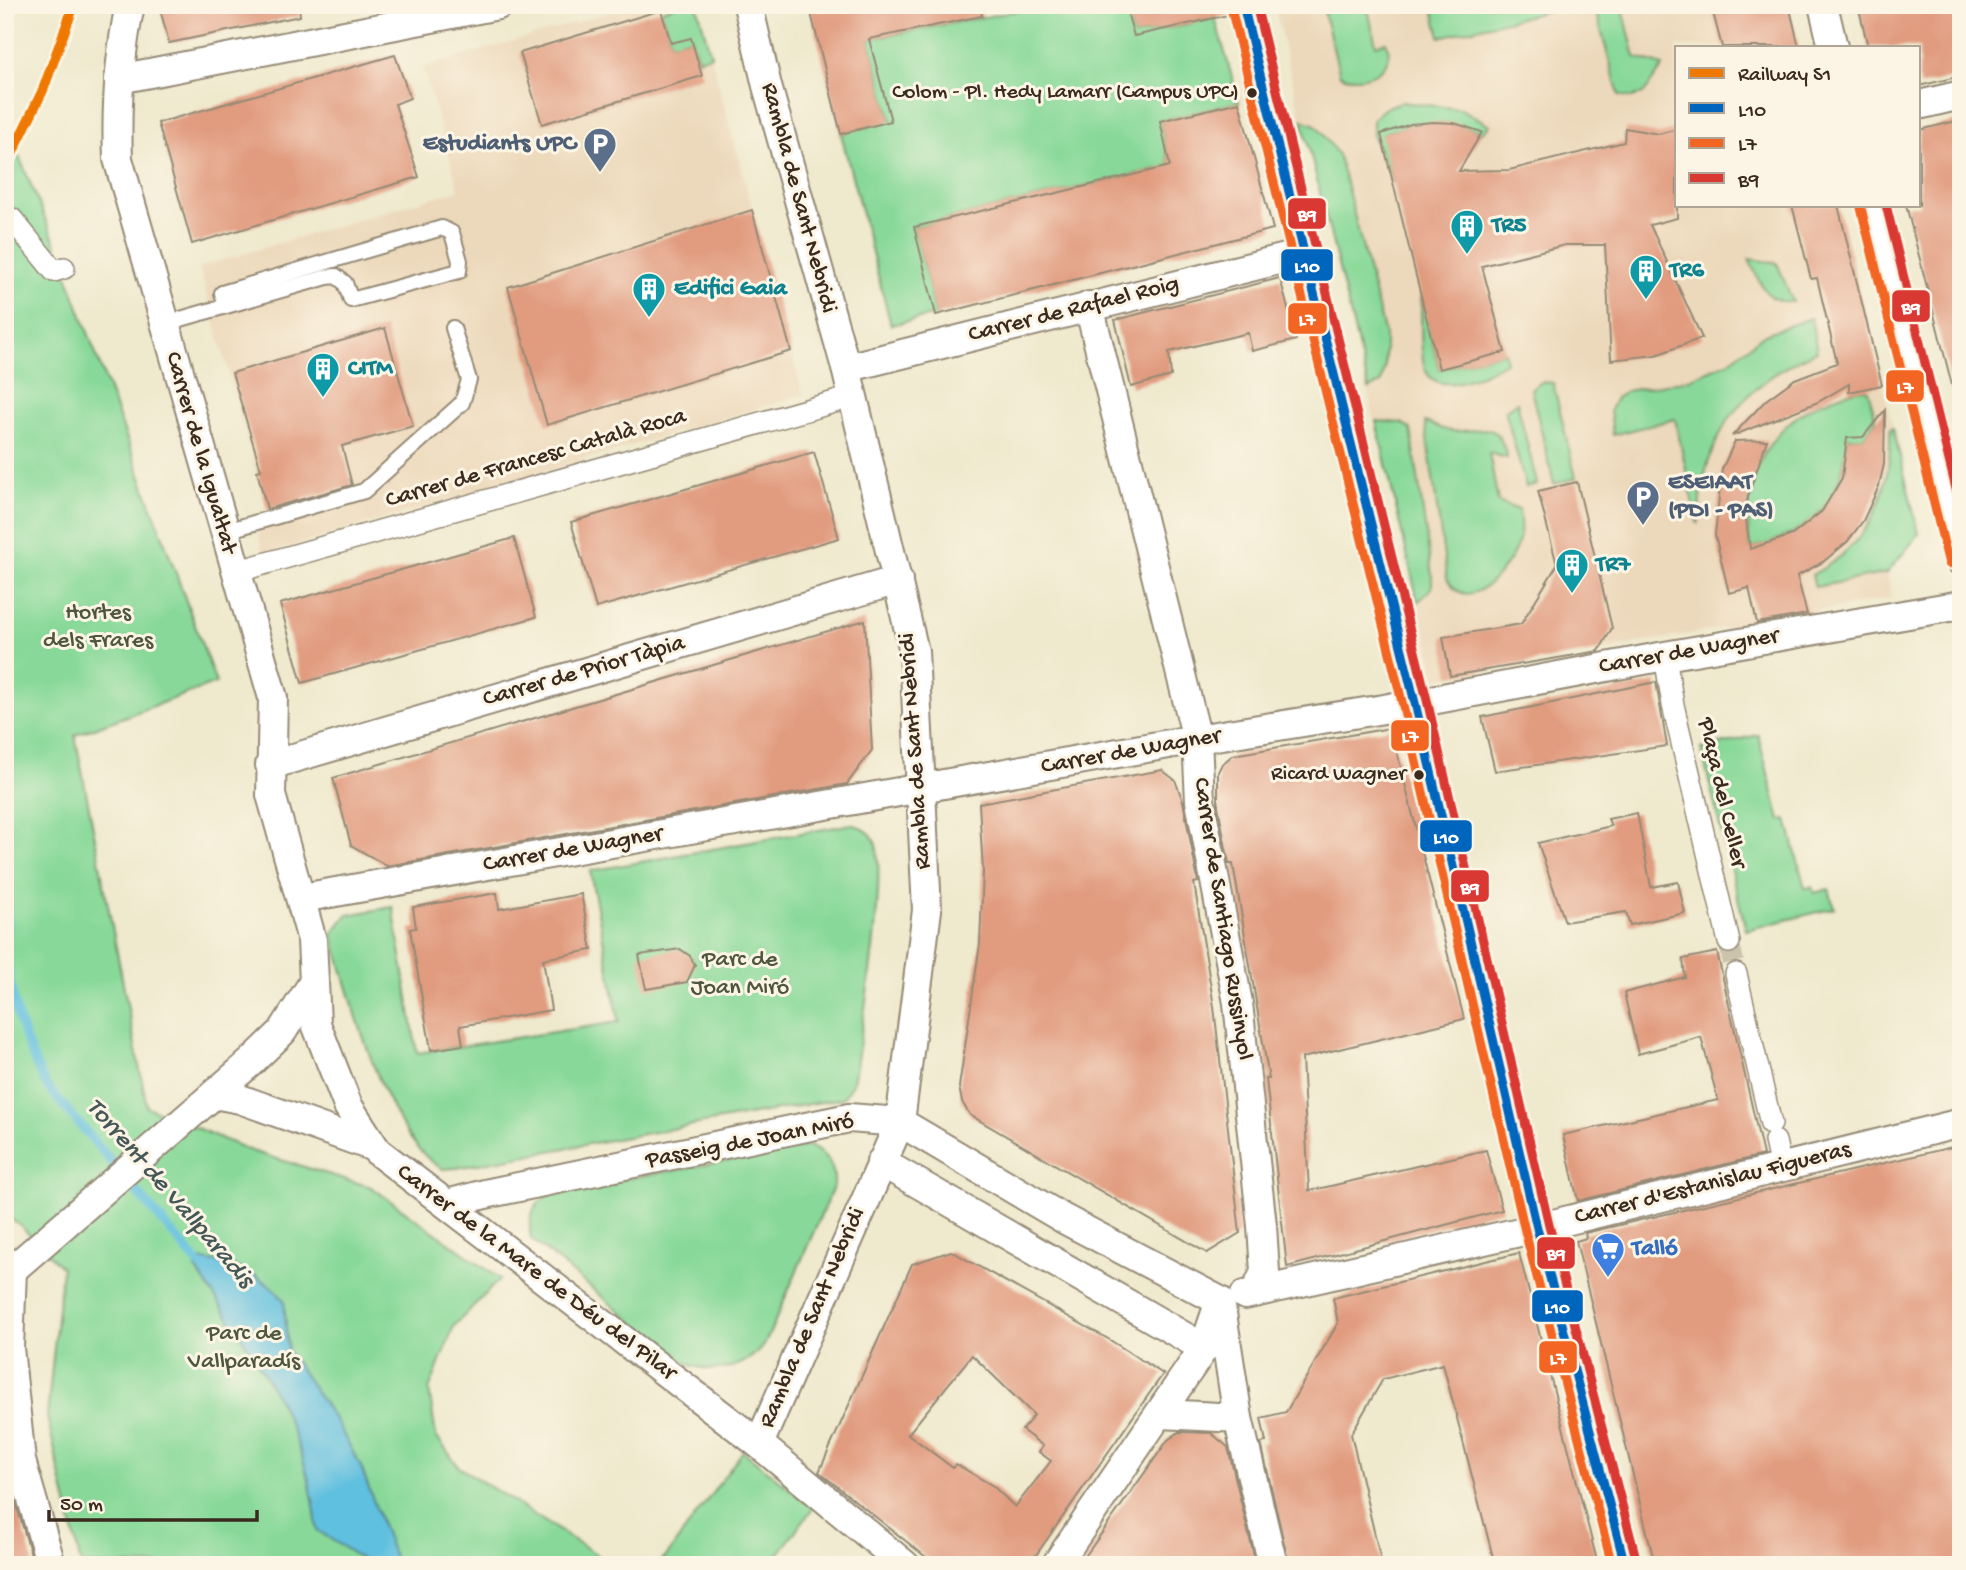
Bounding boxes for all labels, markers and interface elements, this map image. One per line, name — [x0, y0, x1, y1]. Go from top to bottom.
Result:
legend — [1675, 46, 1920, 206]
text: Railway S1 — [1738, 64, 1831, 89]
street label: Rambla de Sant Nebridi — [753, 80, 843, 316]
place label: Colom - Pl. Hedy Lamarr (Campus UPC) — [892, 80, 1239, 106]
marker: Colom - Pl. Hedy Lamarr (Campus UPC) — [1245, 86, 1259, 100]
text: L10 — [1738, 100, 1766, 125]
parking icon: Estudiants UPC — [581, 125, 619, 174]
place label: Estudiants UPC — [423, 130, 578, 159]
text: L7 — [1738, 134, 1758, 159]
text: B9 — [1737, 170, 1760, 195]
line badge: B9 — [1287, 197, 1327, 230]
text: B9 — [1296, 205, 1317, 228]
building icon: TR5 — [1448, 207, 1486, 256]
place label: TR5 — [1490, 212, 1527, 241]
line badge: L10 — [1280, 248, 1334, 282]
building icon: TR6 — [1627, 252, 1665, 301]
text: L10 — [1294, 257, 1320, 280]
place label: TR6 — [1668, 257, 1705, 286]
building icon: Edifici Gaia — [630, 270, 668, 319]
street label: Carrer de Rafael Roig — [966, 270, 1182, 350]
place label: Edifici Gaia — [674, 275, 788, 304]
line badge: B9 — [1891, 289, 1931, 323]
text: B9 — [1900, 298, 1921, 321]
line badge: L7 — [1287, 302, 1328, 335]
text: L7 — [1299, 310, 1317, 333]
street label: Carrer de la Igualtat — [157, 349, 243, 559]
building icon: CITM — [304, 350, 342, 399]
place label: CITM — [348, 355, 394, 384]
line badge: L7 — [1885, 369, 1925, 403]
text: L7 — [1897, 378, 1915, 401]
street label: Carrer de Francesc Català Roca — [383, 402, 690, 516]
place label: ESEIAAT (PDI - PAS) — [1668, 469, 1774, 526]
parking icon: ESEIAAT (PDI - PAS) — [1624, 478, 1662, 527]
building icon: TR7 — [1553, 546, 1591, 595]
place label: TR7 — [1594, 551, 1632, 580]
park label: Hortes dels Frares — [43, 599, 154, 656]
street label: Carrer de Wagner — [1597, 622, 1783, 682]
street label: Carrer de Prior Tàpia — [480, 629, 689, 715]
street label: Rambla de Sant Nebridi — [893, 632, 939, 870]
street label: Plaça del Celler — [1689, 714, 1753, 873]
line badge: L7 — [1390, 719, 1430, 752]
street label: Carrer de Wagner — [1039, 722, 1225, 782]
text: L7 — [1402, 727, 1420, 750]
place label: Ricard Wagner — [1271, 762, 1408, 788]
marker: Ricard Wagner — [1412, 768, 1426, 782]
street label: Carrer de Santiago Russinyol — [1185, 776, 1259, 1062]
line badge: L10 — [1419, 819, 1473, 853]
street label: Carrer de Wagner — [481, 820, 667, 880]
text: L10 — [1433, 828, 1459, 851]
line badge: B9 — [1450, 869, 1490, 903]
text: B9 — [1459, 878, 1480, 901]
park label: Parc de Joan Miró — [691, 946, 789, 1003]
water label: Torrent de Vallparadis — [78, 1093, 261, 1297]
street label: Passeig de Joan Miró — [642, 1108, 857, 1177]
street label: Carrer d'Estanislau Figueras — [1572, 1135, 1855, 1232]
street label: Carrer de la Mare de Déu del Pilar — [390, 1158, 684, 1389]
street label: Rambla de Sant Nebridi — [753, 1203, 873, 1433]
supermarket icon: Talló — [1589, 1230, 1627, 1279]
place label: Talló — [1630, 1235, 1678, 1264]
line badge: B9 — [1536, 1236, 1576, 1270]
text: B9 — [1545, 1244, 1566, 1267]
line badge: L10 — [1531, 1289, 1584, 1323]
text: L10 — [1544, 1298, 1570, 1321]
park label: Parc de Vallparadís — [187, 1320, 301, 1377]
line badge: L7 — [1538, 1340, 1578, 1374]
text: L7 — [1550, 1349, 1568, 1372]
scale bar — [49, 1479, 257, 1523]
text: 50 m — [60, 1494, 103, 1519]

